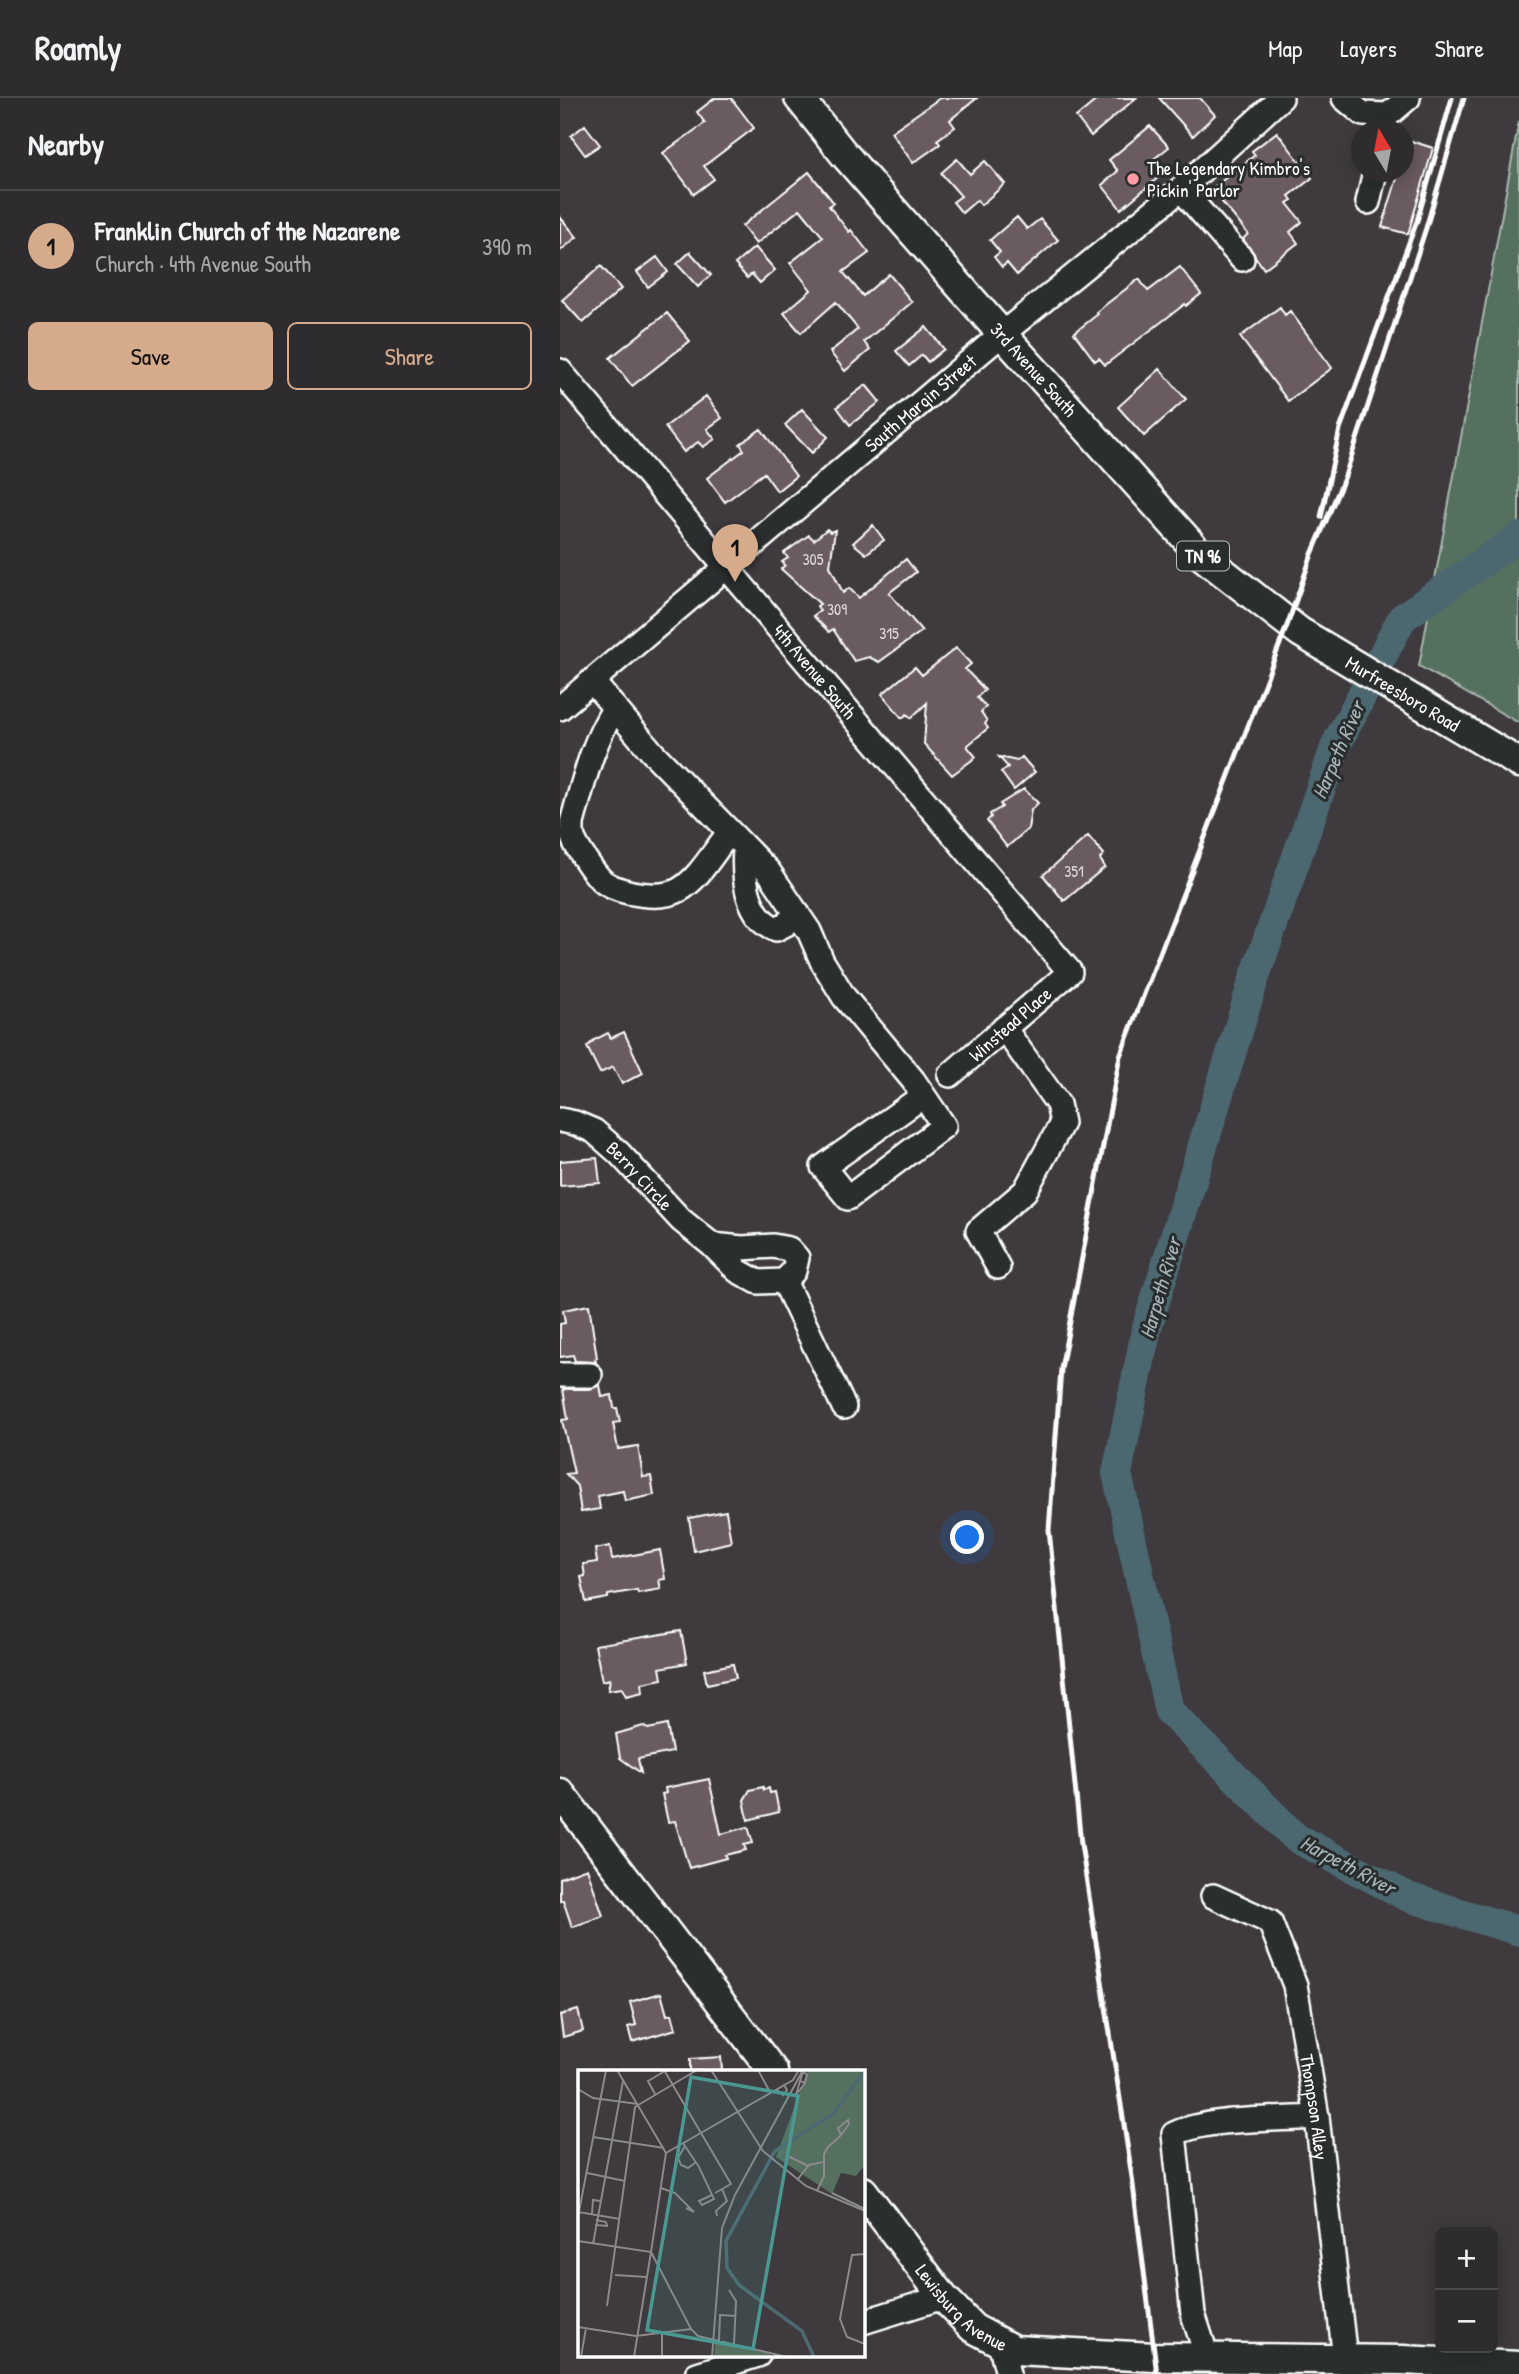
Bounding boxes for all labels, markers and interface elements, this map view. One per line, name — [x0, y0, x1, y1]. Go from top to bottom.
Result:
text: Roamly — [35, 26, 121, 70]
text: Map — [1268, 32, 1302, 64]
text: Layers — [1340, 32, 1397, 64]
text: Share — [1435, 32, 1484, 64]
north arrow — [1351, 119, 1414, 182]
text: Nearby — [28, 124, 104, 164]
place label: The Legendary Kimbro's Pickin' Parlor — [1147, 155, 1310, 203]
marker: The Legendary Kimbro's Pickin' Parlor — [1125, 171, 1141, 187]
text: Franklin Church of the Nazarene — [95, 213, 400, 248]
text: 1 — [47, 231, 55, 262]
text: 390 m — [482, 231, 532, 262]
text: Church · 4th Avenue South — [95, 248, 311, 279]
street label: 3rd Avenue South — [985, 317, 1083, 422]
button: Save — [28, 322, 273, 390]
button: Share — [287, 322, 532, 390]
street label: South Margin Street — [859, 348, 982, 458]
pin: 1 — [712, 524, 758, 582]
road number: TN 96 — [1177, 542, 1229, 570]
house number: 305 — [802, 548, 824, 570]
house number: 309 — [827, 598, 847, 620]
street label: 4th Avenue South — [767, 618, 863, 725]
house number: 315 — [879, 622, 899, 644]
street label: Murfreesboro Road — [1341, 649, 1465, 738]
water label: Harpeth River — [1304, 694, 1373, 803]
house number: 351 — [1064, 860, 1084, 882]
street label: Winstead Place — [963, 981, 1057, 1067]
street label: Berry Circle — [601, 1135, 679, 1216]
water label: Harpeth River — [1132, 1231, 1189, 1342]
your location — [950, 1520, 984, 1554]
water label: Harpeth River — [1296, 1828, 1403, 1903]
street label: Thompson Alley — [1294, 2052, 1335, 2161]
inset map — [578, 2070, 864, 2356]
map controls — [1435, 2227, 1498, 2353]
button: + — [1435, 2227, 1498, 2290]
street label: Lewisburg Avenue — [910, 2259, 1013, 2357]
button: − — [1435, 2290, 1498, 2353]

